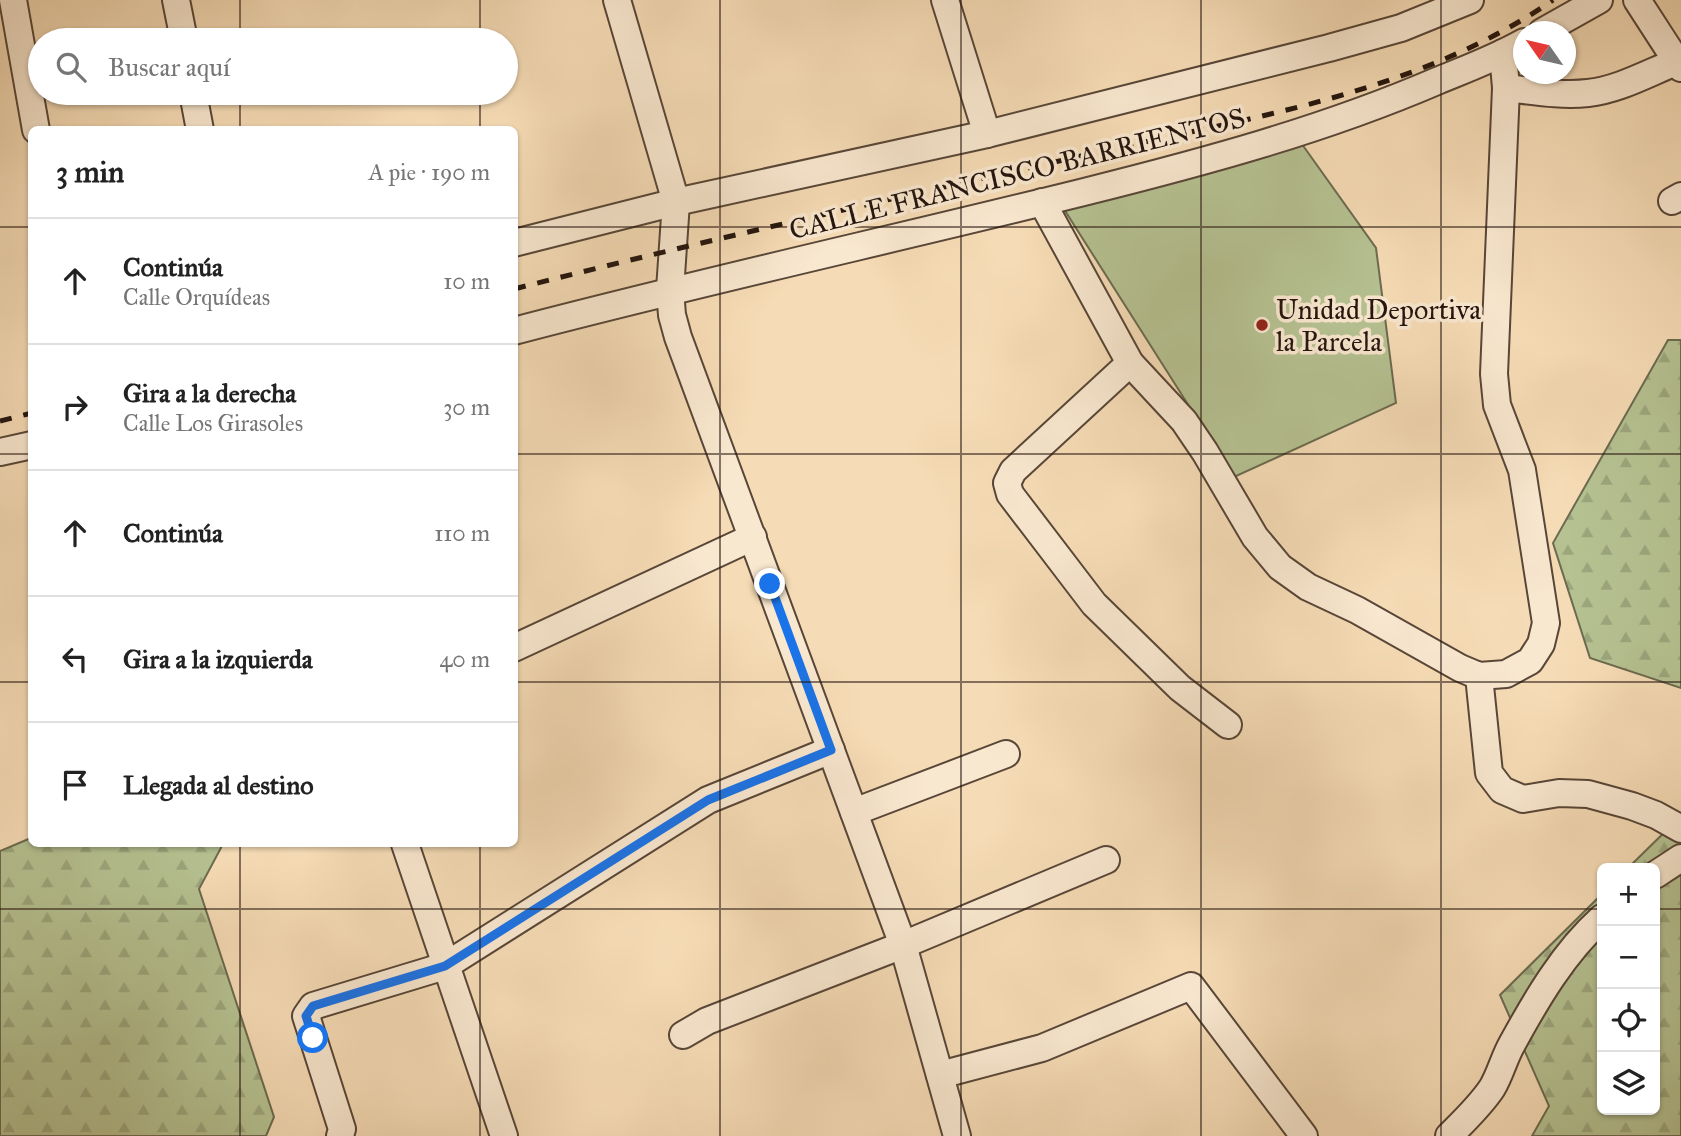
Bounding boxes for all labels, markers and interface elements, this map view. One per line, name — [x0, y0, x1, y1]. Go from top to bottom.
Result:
north arrow — [1513, 21, 1576, 84]
search box — [28, 28, 518, 105]
icon: search — [52, 48, 90, 86]
text: Buscar aquí — [108, 51, 230, 83]
street label: CALLE FRANCISCO BARRIENTOS — [786, 100, 1249, 247]
text: 3 min — [56, 154, 124, 190]
text: A pie · 190 m — [368, 158, 490, 186]
text: Continúa — [123, 251, 223, 283]
icon: ahead — [56, 262, 94, 300]
text: 10 m — [443, 267, 490, 295]
text: Calle Orquídeas — [123, 283, 270, 311]
place label: Unidad Deportiva la Parcela — [1276, 292, 1481, 359]
marker: Unidad Deportiva la Parcela — [1254, 317, 1270, 333]
text: Gira a la derecha — [123, 377, 296, 409]
icon: right — [56, 388, 94, 426]
text: 30 m — [443, 393, 490, 421]
text: Calle Los Girasoles — [123, 409, 303, 437]
icon: ahead — [56, 514, 94, 552]
text: Continúa — [123, 517, 223, 549]
text: 110 m — [434, 519, 490, 547]
route end — [754, 568, 785, 599]
icon: left — [56, 640, 94, 678]
text: Gira a la izquierda — [123, 643, 313, 675]
text: 40 m — [440, 645, 490, 673]
icon: arrive — [56, 766, 94, 804]
text: Llegada al destino — [123, 769, 314, 801]
map controls — [1597, 863, 1660, 1115]
button: + — [1597, 863, 1660, 926]
button: − — [1597, 926, 1660, 989]
button: locate — [1597, 989, 1660, 1052]
route start — [297, 1022, 328, 1053]
button: layers — [1597, 1052, 1660, 1115]

